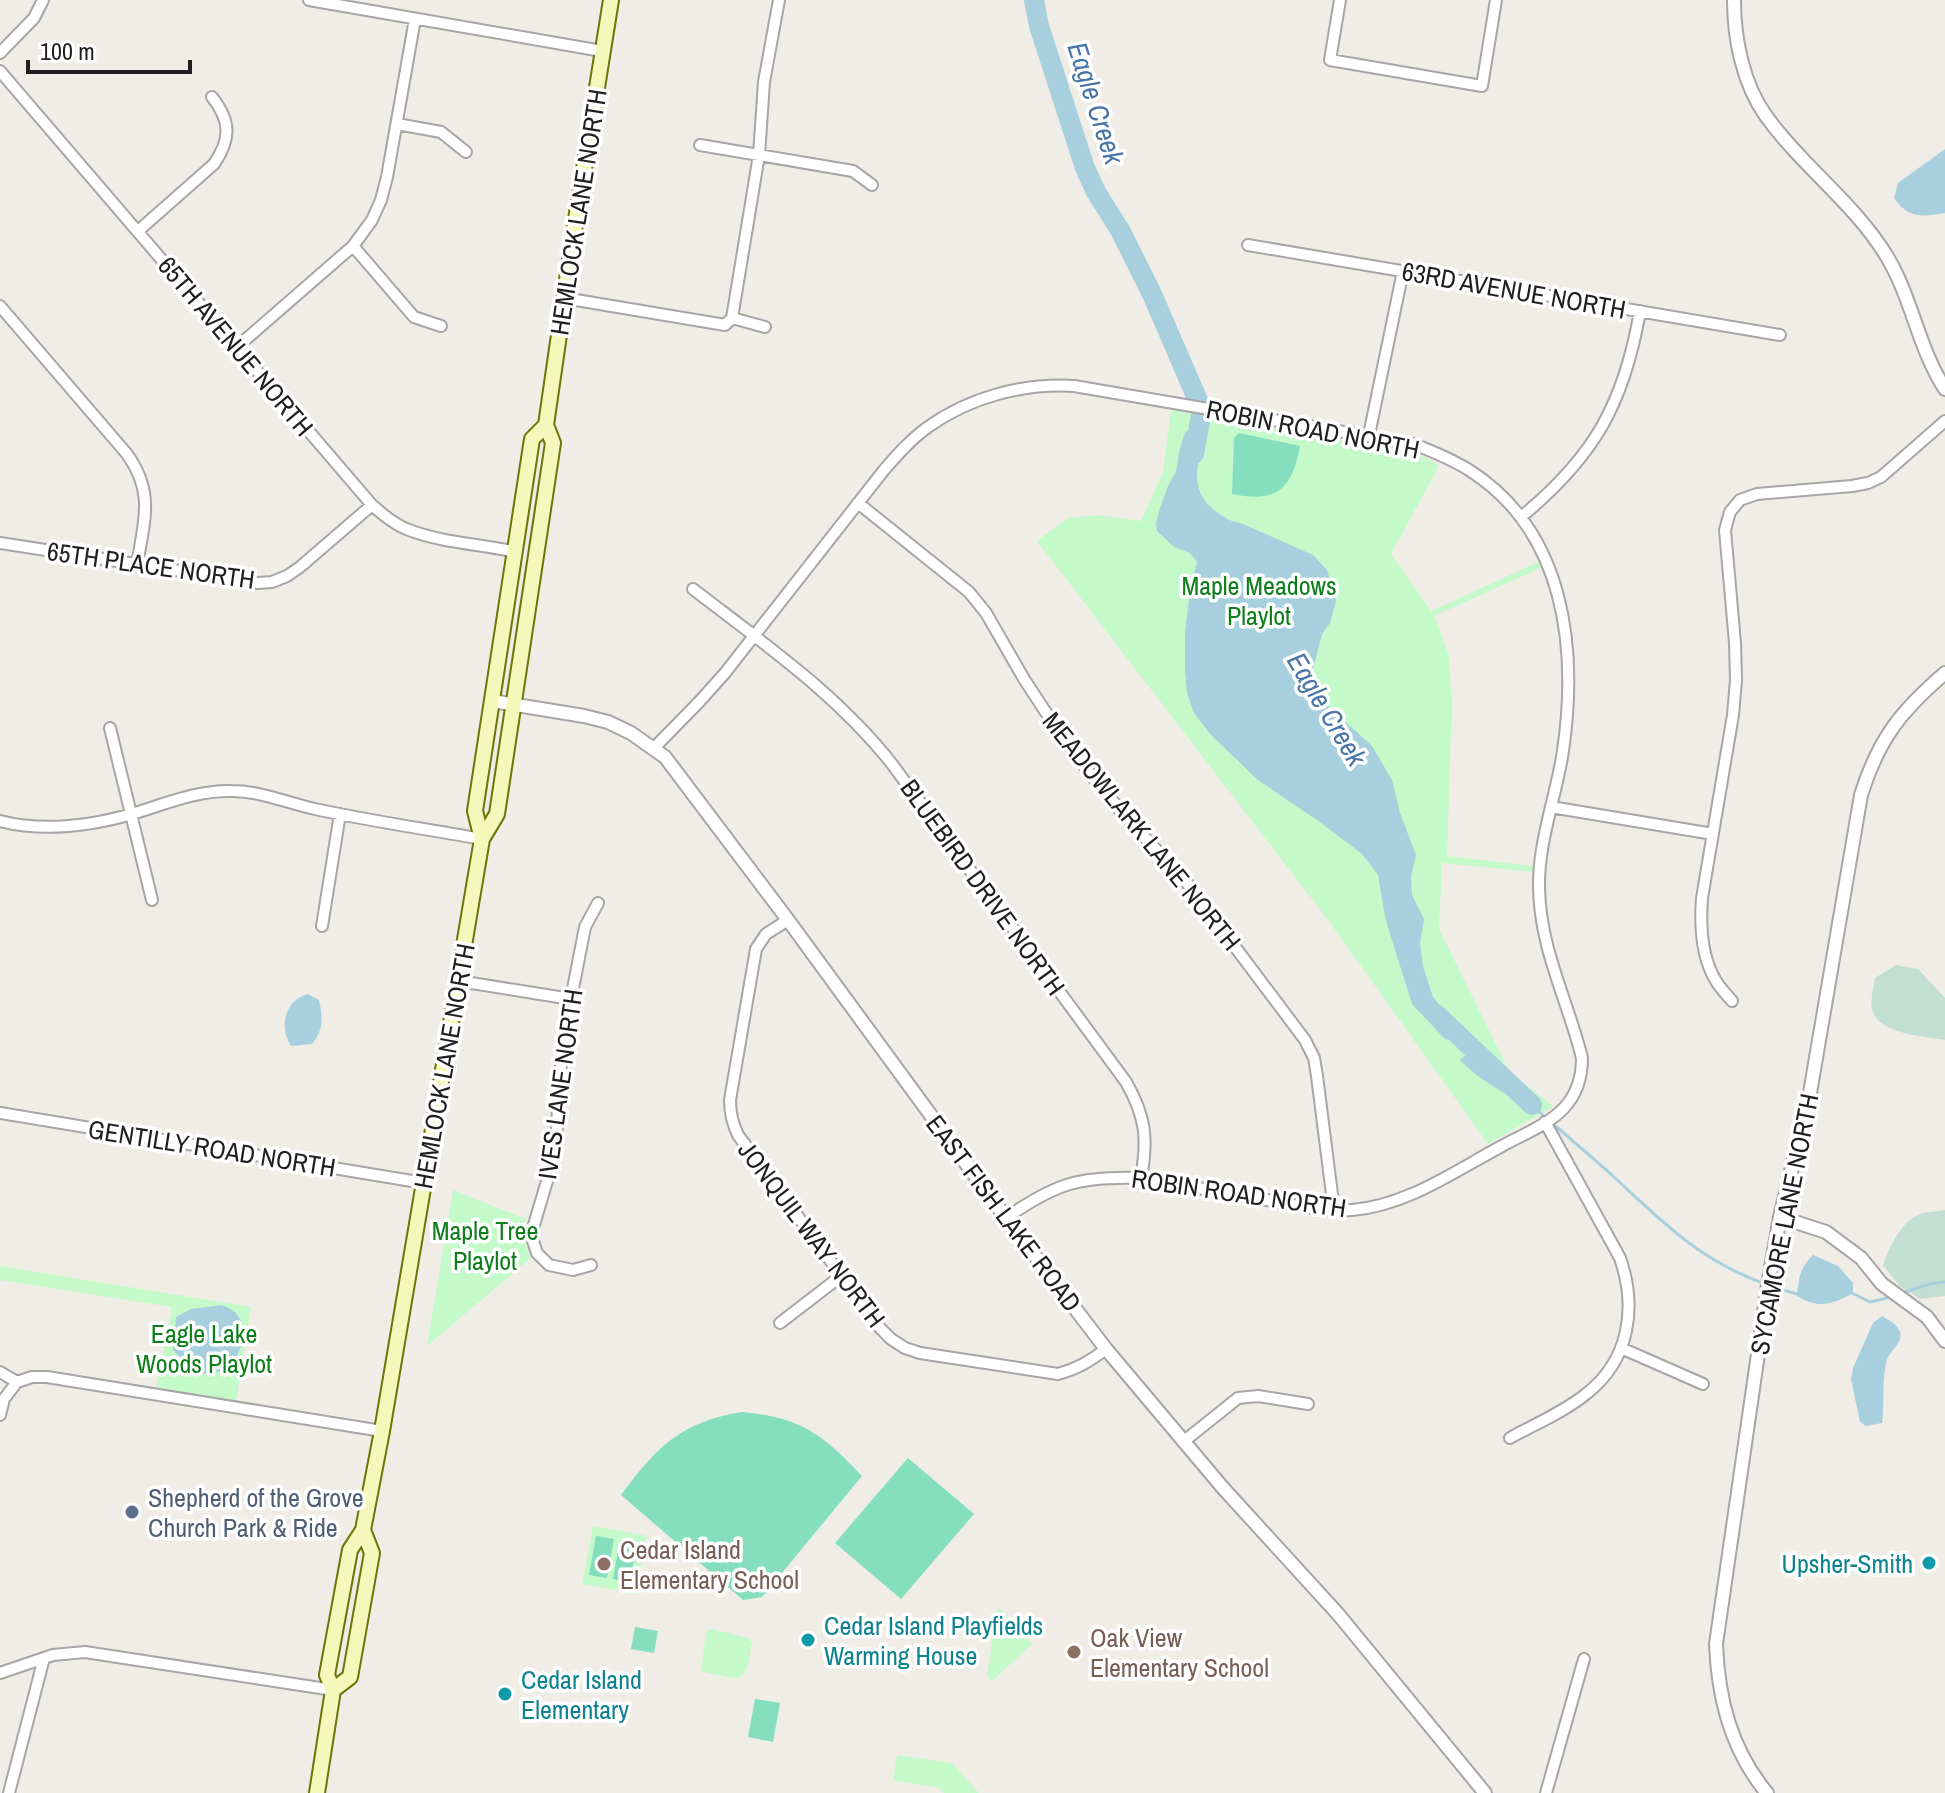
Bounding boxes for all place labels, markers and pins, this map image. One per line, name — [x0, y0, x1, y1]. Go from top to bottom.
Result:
place label: Shepherd of the Grove Church Park & Ride — [148, 1480, 364, 1545]
marker: Shepherd of the Grove Church Park & Ride — [123, 1503, 141, 1521]
place label: Cedar Island Elementary School — [620, 1532, 799, 1597]
place label: Upsher-Smith — [1781, 1546, 1913, 1581]
marker: Upsher-Smith — [1920, 1554, 1938, 1572]
marker: Cedar Island Elementary School — [595, 1555, 613, 1573]
place label: Cedar Island Playfields Warming House — [824, 1608, 1043, 1673]
place label: Oak View Elementary School — [1090, 1620, 1269, 1685]
marker: Cedar Island Playfields Warming House — [799, 1631, 817, 1649]
marker: Oak View Elementary School — [1065, 1643, 1083, 1661]
place label: Cedar Island Elementary — [521, 1662, 642, 1727]
marker: Cedar Island Elementary — [496, 1685, 514, 1703]

